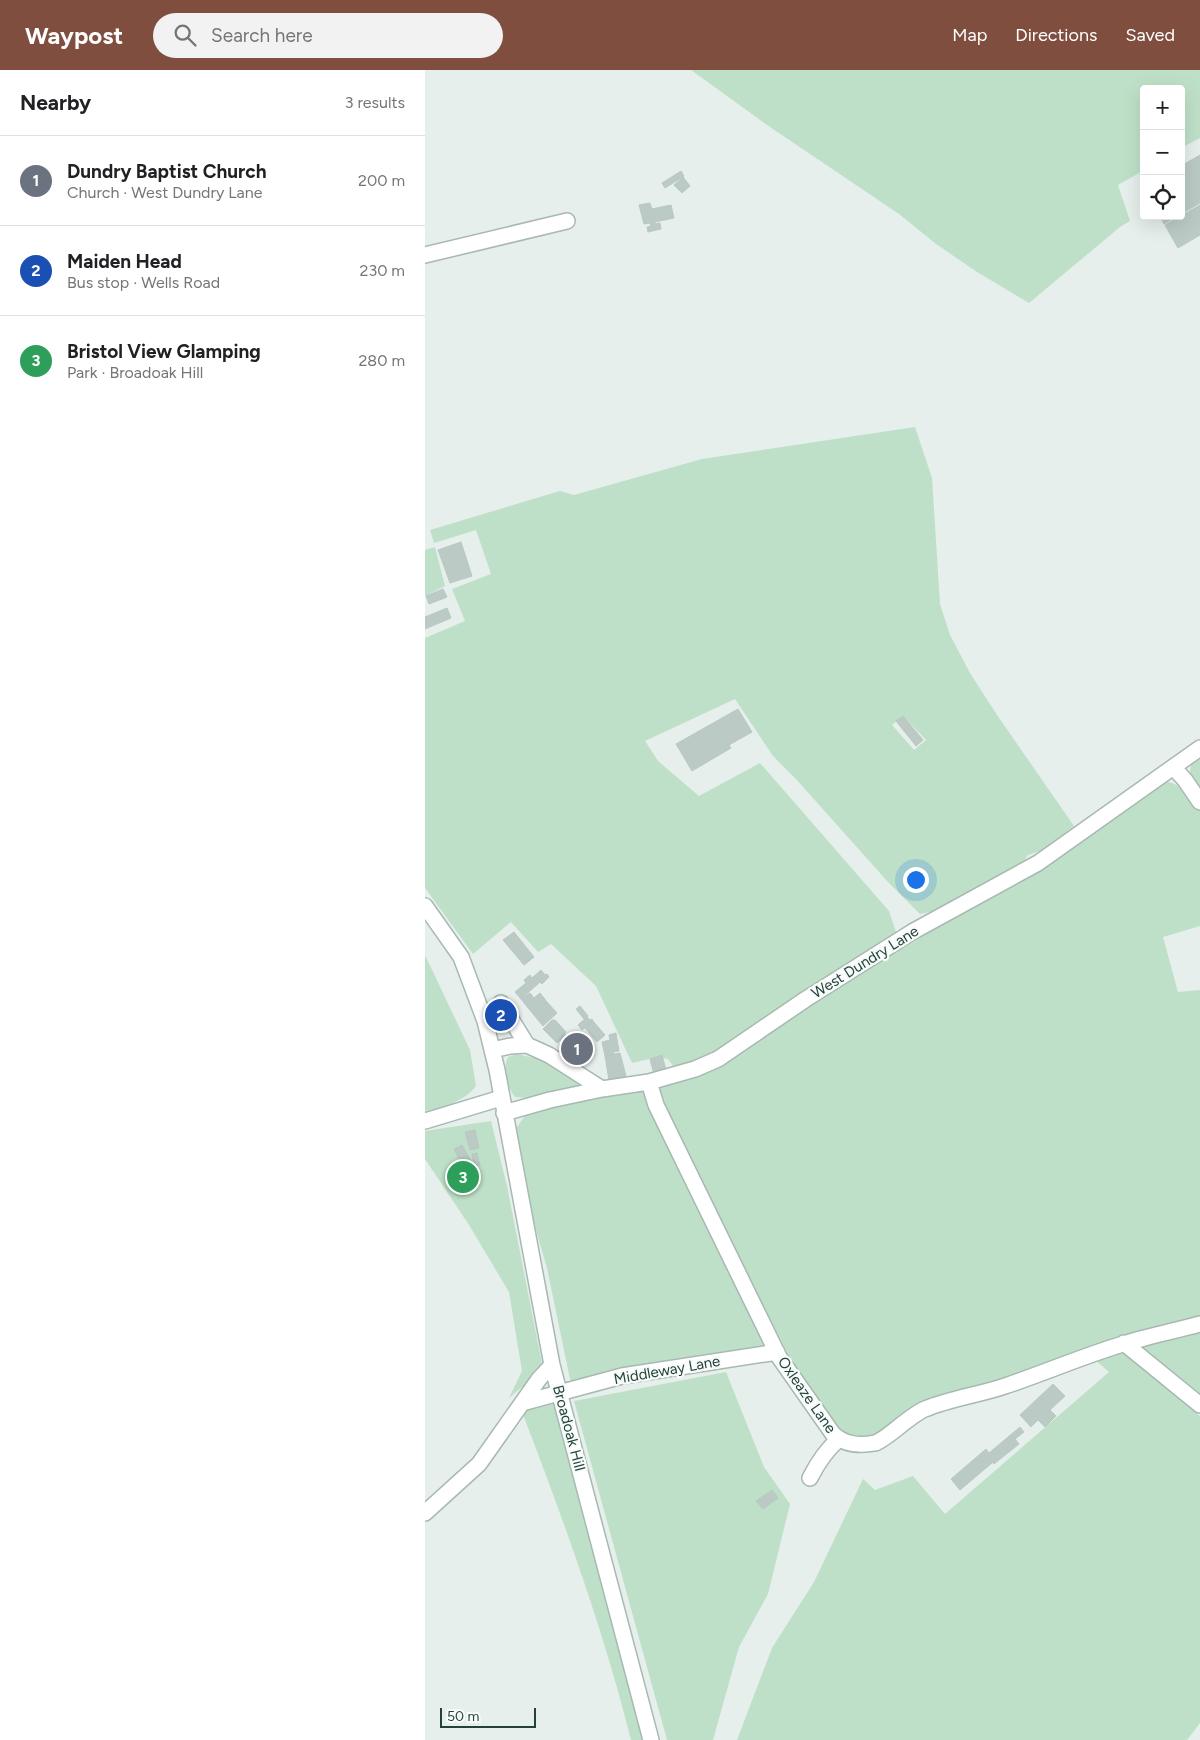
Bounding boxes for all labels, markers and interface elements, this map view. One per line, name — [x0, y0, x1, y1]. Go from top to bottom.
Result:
search box — [153, 13, 503, 58]
text: Waypost — [25, 21, 123, 50]
icon: search — [171, 21, 199, 49]
text: Search here — [211, 24, 313, 47]
text: Map — [952, 24, 987, 46]
text: Directions — [1015, 24, 1097, 46]
text: Saved — [1125, 24, 1175, 46]
map controls — [1140, 85, 1185, 220]
button: + — [1140, 85, 1185, 130]
text: Nearby — [20, 90, 91, 115]
text: 3 results — [345, 93, 405, 112]
button: − — [1140, 130, 1185, 175]
text: Dundry Baptist Church — [67, 160, 266, 183]
text: 1 — [33, 171, 39, 190]
text: 200 m — [358, 171, 405, 190]
button: locate — [1140, 175, 1185, 220]
text: Church · West Dundry Lane — [67, 183, 262, 202]
text: Maiden Head — [67, 250, 182, 273]
text: 2 — [31, 261, 41, 280]
text: 230 m — [360, 261, 405, 280]
text: Bus stop · Wells Road — [67, 273, 220, 292]
text: Bristol View Glamping — [67, 340, 261, 363]
text: 3 — [32, 351, 40, 370]
text: 280 m — [358, 351, 405, 370]
text: Park · Broadoak Hill — [67, 363, 203, 382]
your location — [903, 867, 929, 893]
street label: West Dundry Lane — [808, 922, 922, 1002]
pin: 2 — [485, 996, 517, 1034]
pin: 1 — [561, 1030, 593, 1068]
pin: 3 — [447, 1158, 479, 1196]
street label: Middleway Lane — [612, 1352, 722, 1388]
street label: Oxleaze Lane — [774, 1353, 840, 1437]
street label: Broadoak Hill — [549, 1383, 589, 1473]
scale bar — [440, 1705, 536, 1728]
text: 50 m — [447, 1708, 479, 1725]

